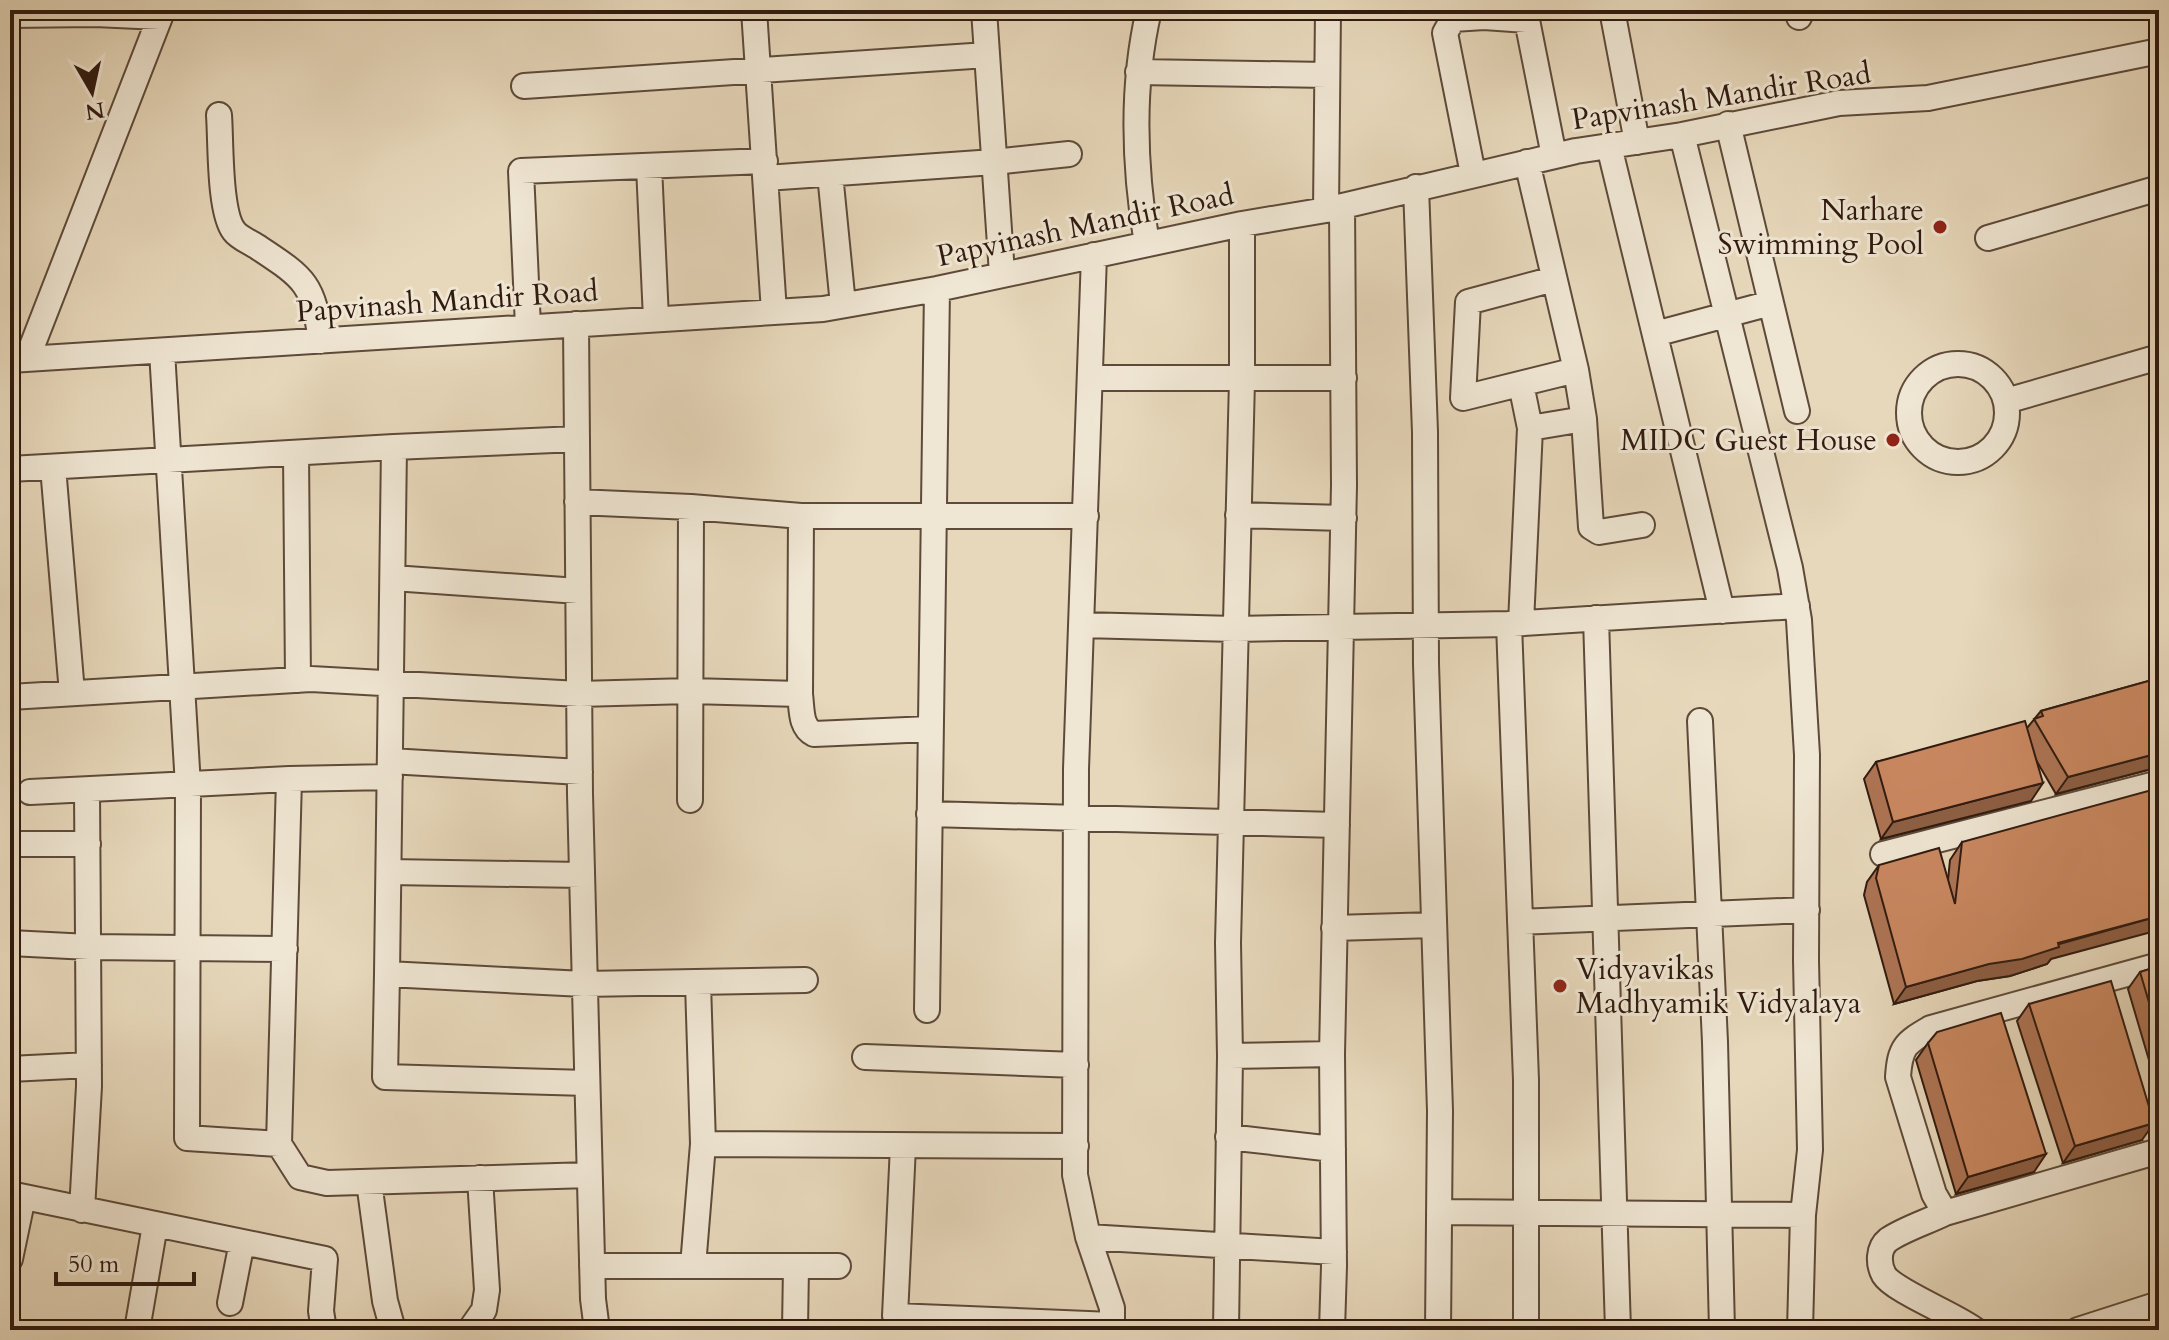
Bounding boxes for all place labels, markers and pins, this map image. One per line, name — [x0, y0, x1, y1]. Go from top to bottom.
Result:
place label: Narhare Swimming Pool — [1718, 190, 1924, 265]
marker: Narhare Swimming Pool — [1931, 218, 1949, 236]
place label: MIDC Guest House — [1620, 420, 1877, 461]
marker: MIDC Guest House — [1884, 431, 1902, 449]
place label: Vidyavikas Madhyamik Vidyalaya — [1576, 949, 1861, 1024]
marker: Vidyavikas Madhyamik Vidyalaya — [1551, 977, 1569, 995]

